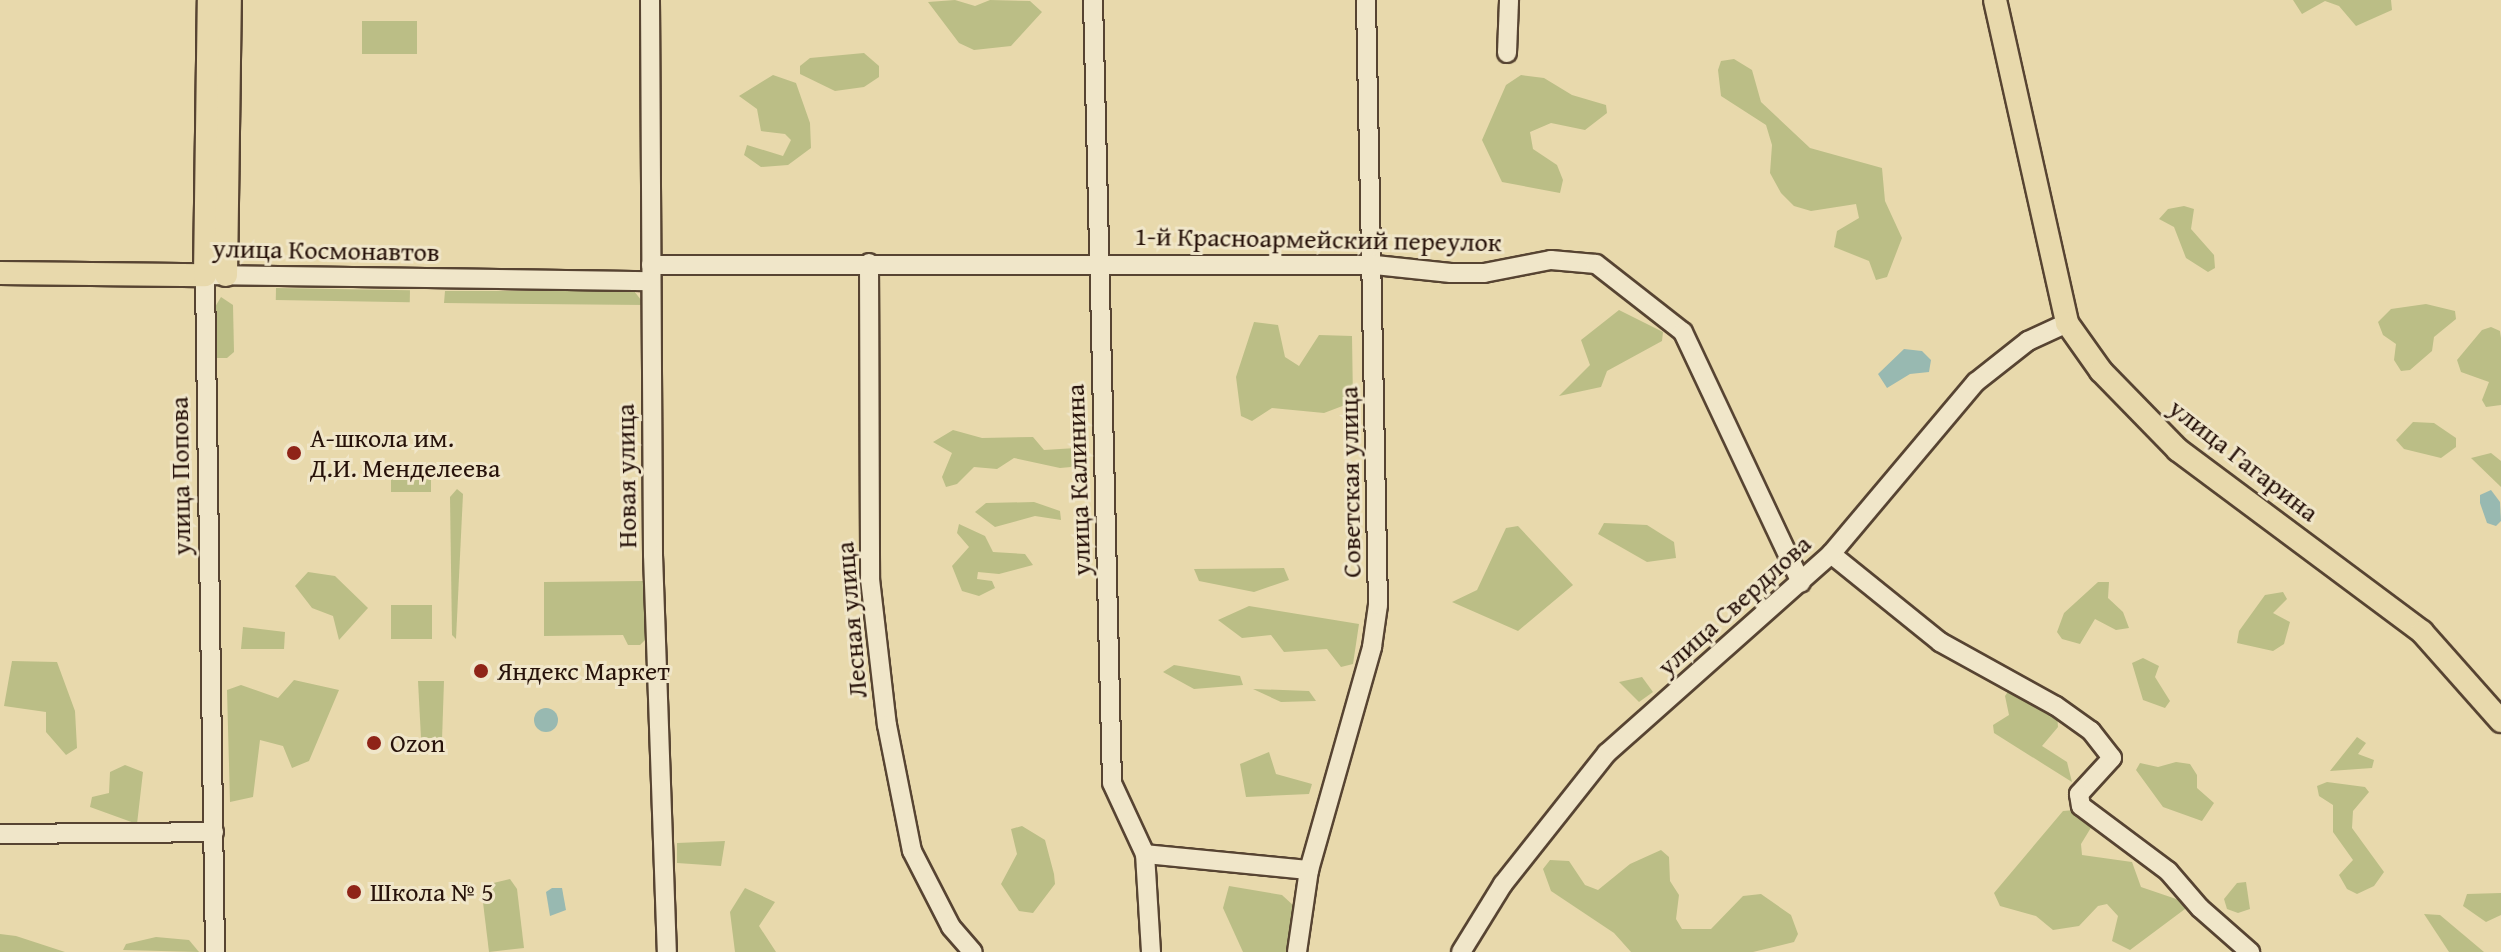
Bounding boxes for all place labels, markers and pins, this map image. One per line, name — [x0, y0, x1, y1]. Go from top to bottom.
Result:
place label: А-школа им. Д.И. Менделеева — [310, 422, 500, 484]
marker: А-школа им. Д.И. Менделеева — [285, 444, 303, 462]
place label: Яндекс Маркет — [497, 655, 670, 687]
marker: Яндекс Маркет — [472, 662, 490, 680]
place label: Ozon — [390, 727, 445, 759]
marker: Ozon — [365, 734, 383, 752]
place label: Школа № 5 — [370, 876, 494, 908]
marker: Школа № 5 — [345, 883, 363, 901]

